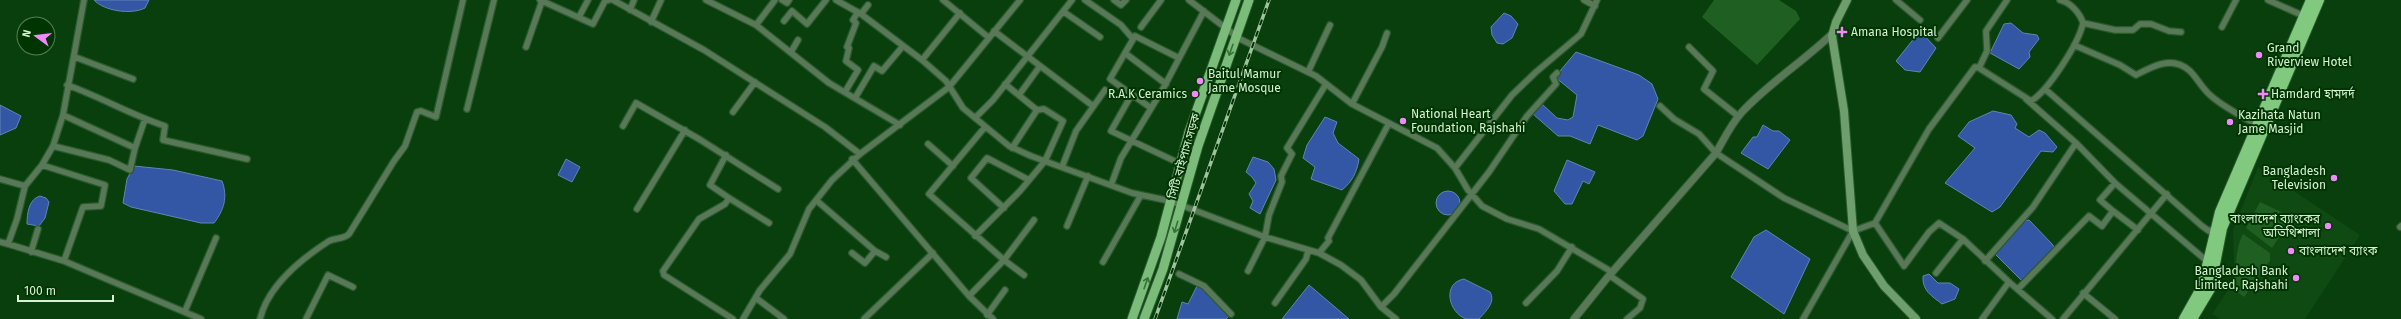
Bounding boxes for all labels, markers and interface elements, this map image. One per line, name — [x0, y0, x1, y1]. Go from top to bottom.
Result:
north arrow — [16, 16, 56, 56]
place label: Amana Hospital — [1851, 25, 1937, 39]
marker: Amana Hospital — [1836, 26, 1848, 38]
text: N — [20, 28, 34, 39]
place label: Grand Riverview Hotel — [2267, 41, 2352, 69]
one-way arrow — [1226, 43, 1234, 55]
marker: Grand Riverview Hotel — [2254, 50, 2264, 60]
place label: Baitul Mamur Jame Mosque — [1208, 67, 1281, 95]
marker: Baitul Mamur Jame Mosque — [1195, 76, 1205, 86]
place label: Hamdard হামদর্দ — [2271, 86, 2355, 101]
place label: R.A.K Ceramics — [1108, 87, 1187, 101]
marker: R.A.K Ceramics — [1190, 89, 1200, 99]
marker: Hamdard হামদর্দ — [2258, 89, 2268, 99]
place label: National Heart Foundation, Rajshahi — [1411, 107, 1526, 135]
place label: Kazihata Natun Jame Masjid — [2238, 108, 2321, 136]
street label: সিটি বাইপাস সড়ক — [1164, 111, 1203, 201]
marker: National Heart Foundation, Rajshahi — [1398, 116, 1408, 126]
marker: Kazihata Natun Jame Masjid — [2225, 117, 2235, 127]
place label: Bangladesh Television — [2263, 164, 2326, 192]
marker: Bangladesh Television — [2329, 173, 2339, 183]
place label: বাংলাদেশ ব্যাংকের অতিথিশালা — [2229, 212, 2321, 240]
one-way arrow — [1172, 221, 1179, 234]
marker: বাংলাদেশ ব্যাংকের অতিথিশালা — [2323, 221, 2333, 231]
place label: বাংলাদেশ ব্যাংক — [2298, 244, 2378, 258]
marker: বাংলাদেশ ব্যাংক — [2286, 246, 2296, 256]
place label: Bangladesh Bank Limited, Rajshahi — [2194, 264, 2289, 292]
marker: Bangladesh Bank Limited, Rajshahi — [2291, 273, 2301, 283]
scale bar — [18, 277, 113, 303]
one-way arrow — [1143, 277, 1151, 289]
text: 100 m — [24, 284, 56, 298]

